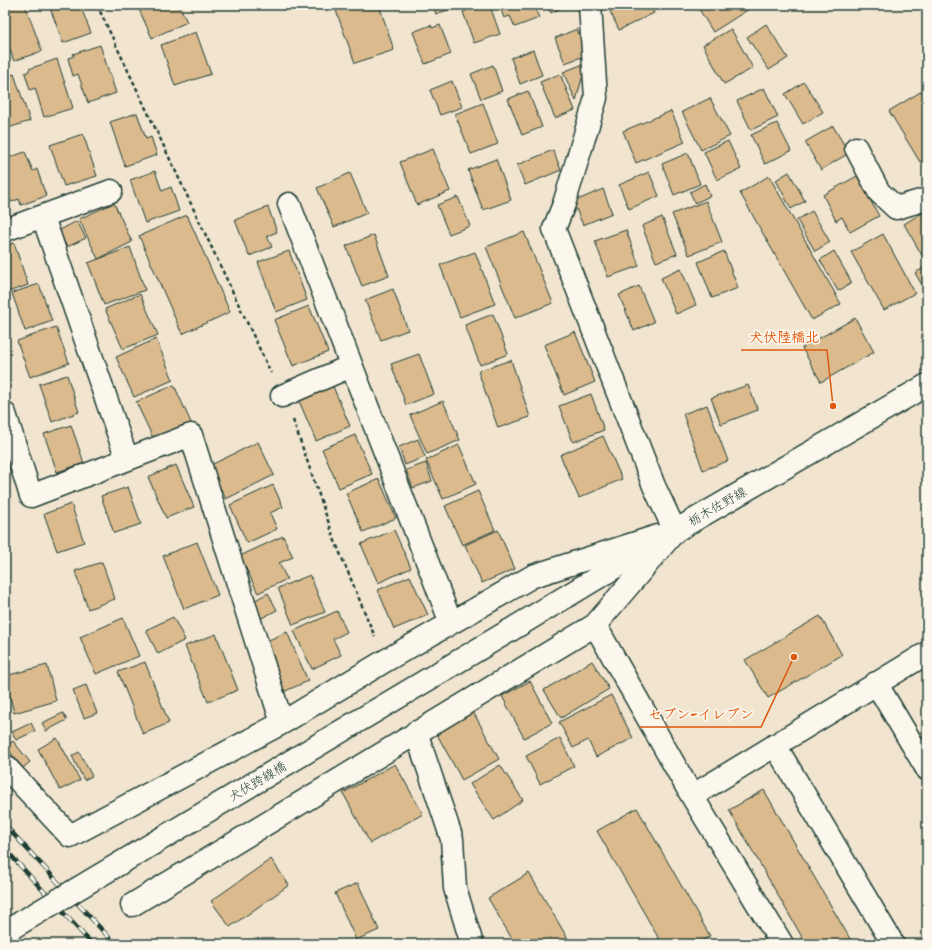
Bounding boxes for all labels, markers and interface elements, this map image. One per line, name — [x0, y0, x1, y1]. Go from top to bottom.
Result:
callout: 犬伏陸橋北 — [741, 324, 827, 350]
text: 犬伏陸橋北 — [749, 327, 819, 349]
street label: 栃木佐野線 — [684, 481, 752, 533]
callout: セブン-イレブン — [640, 701, 761, 727]
text: セブン-イレブン — [648, 704, 754, 726]
street label: 犬伏跨線橋 — [225, 757, 291, 808]

